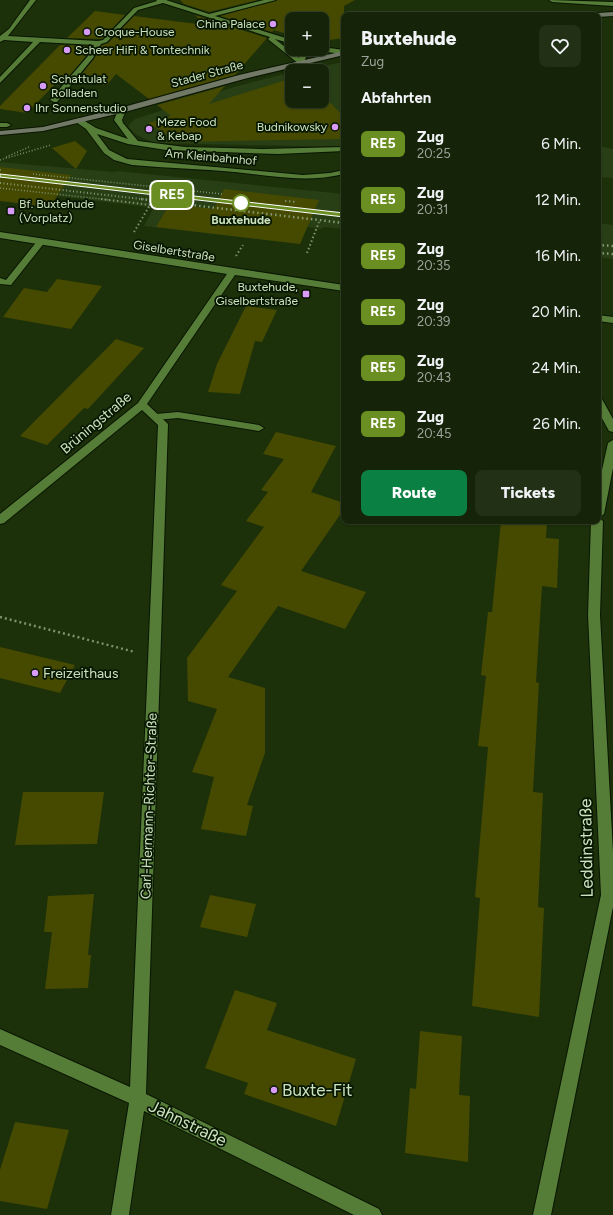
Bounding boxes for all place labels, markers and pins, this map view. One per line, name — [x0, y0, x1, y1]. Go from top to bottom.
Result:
place label: China Palace — [196, 17, 265, 31]
marker: China Palace — [268, 19, 278, 29]
place label: Croque-House — [95, 25, 175, 39]
marker: Croque-House — [82, 27, 92, 37]
place label: Scheer HiFi & Tontechnik — [75, 43, 210, 57]
marker: Scheer HiFi & Tontechnik — [62, 45, 72, 55]
place label: Schattulat Rolladen — [51, 72, 107, 100]
marker: Schattulat Rolladen — [38, 81, 48, 91]
place label: Ihr Sonnenstudio — [35, 101, 127, 115]
marker: Ihr Sonnenstudio — [22, 103, 32, 113]
place label: Meze Food & Kebap — [157, 115, 217, 143]
place label: Budnikowsky — [257, 120, 328, 134]
marker: Budnikowsky — [330, 122, 340, 132]
marker: Meze Food & Kebap — [144, 124, 154, 134]
marker: Buxtehude — [232, 194, 250, 212]
place label: Bf. Buxtehude (Vorplatz) — [19, 197, 94, 225]
marker: Bf. Buxtehude (Vorplatz) — [6, 206, 16, 216]
place label: Buxtehude — [211, 213, 271, 227]
place label: Buxtehude, Giselbertstraße — [216, 280, 298, 308]
marker: Buxtehude, Giselbertstraße — [301, 289, 311, 299]
place label: Freizeithaus — [43, 665, 118, 682]
marker: Freizeithaus — [30, 668, 40, 678]
place label: Buxte-Fit — [282, 1080, 352, 1100]
marker: Buxte-Fit — [269, 1085, 279, 1095]

